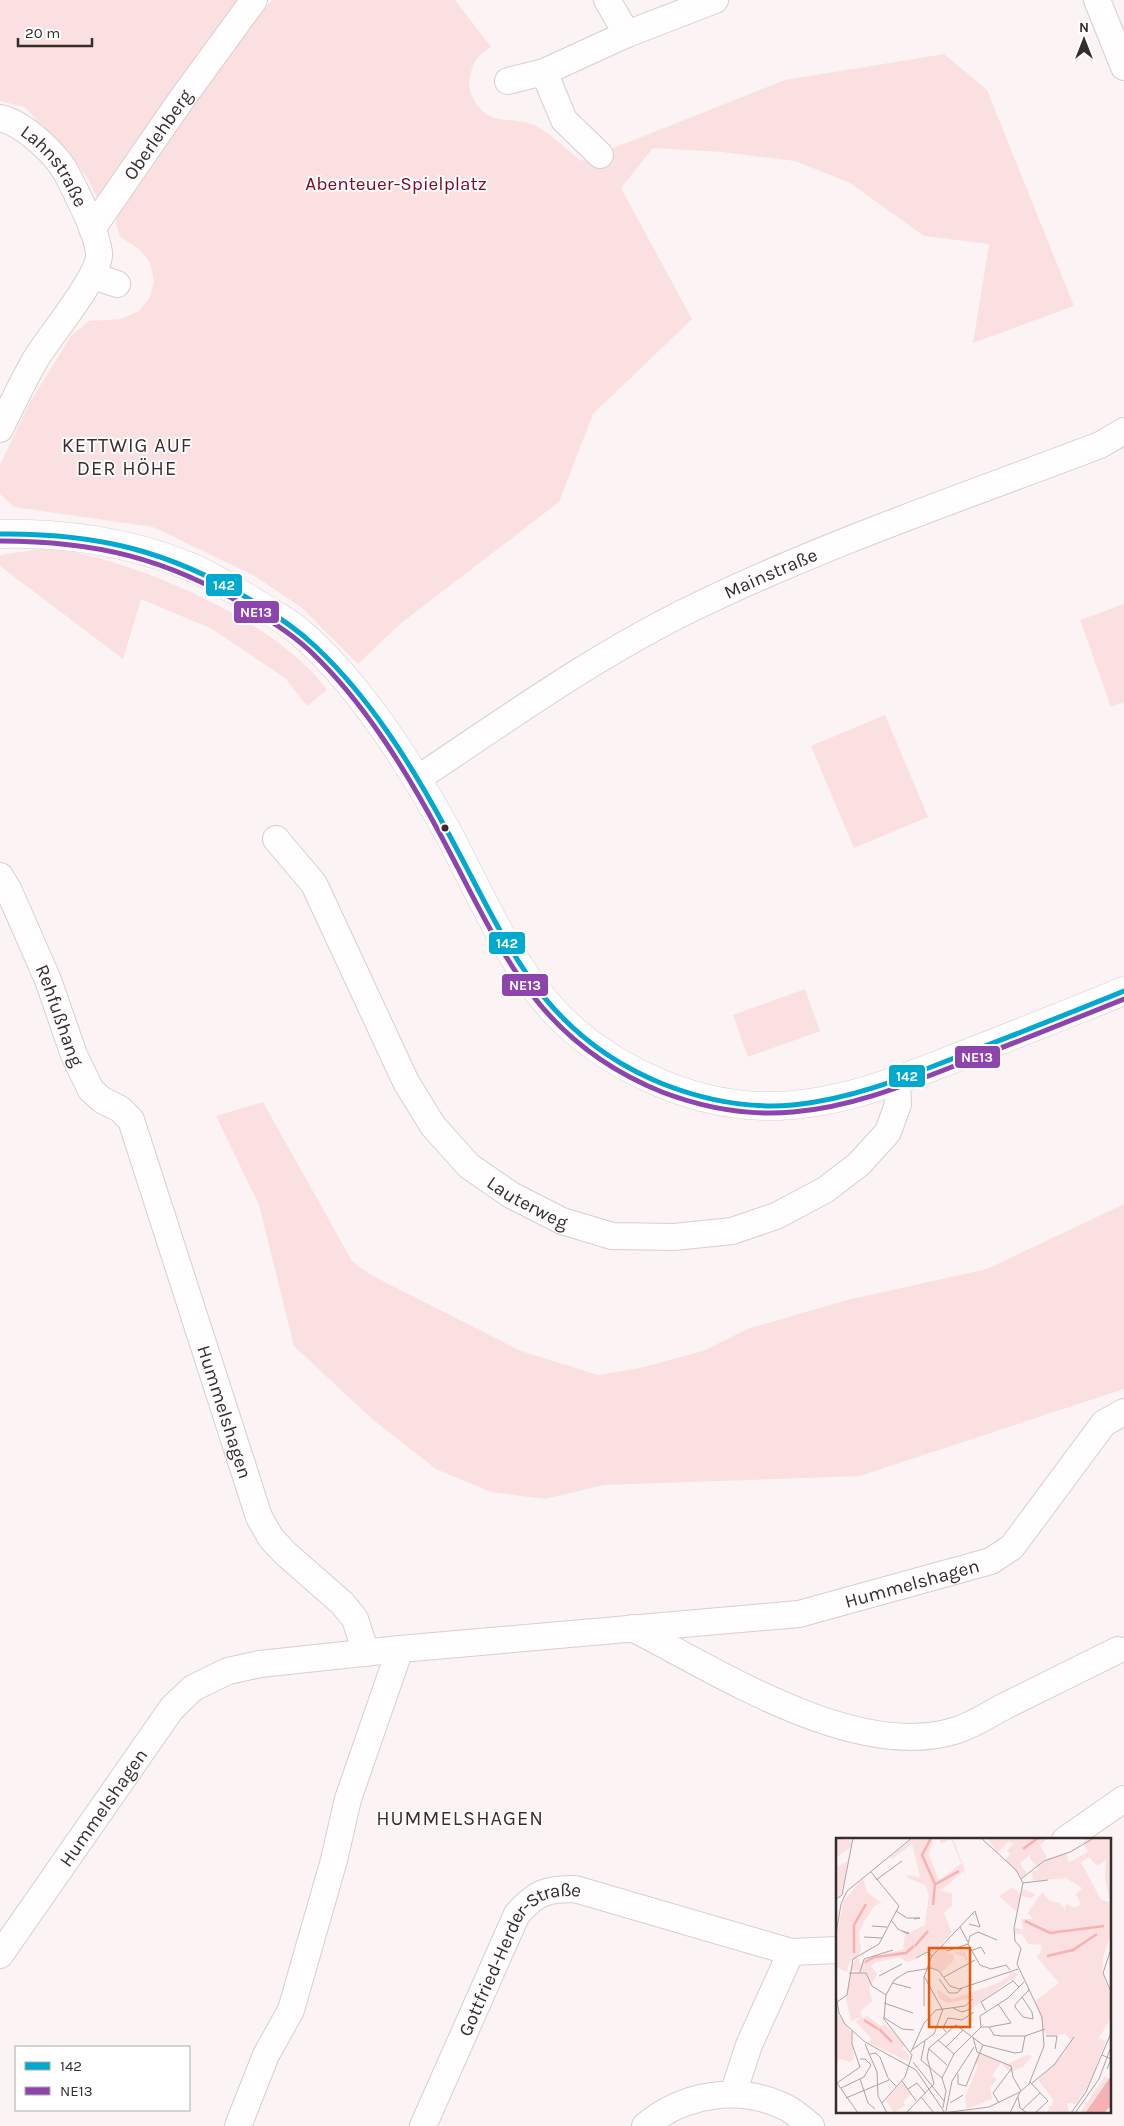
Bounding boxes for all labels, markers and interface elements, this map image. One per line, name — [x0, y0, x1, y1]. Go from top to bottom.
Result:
scale bar — [18, 15, 91, 47]
north arrow — [1059, 15, 1109, 65]
text: N — [1079, 19, 1089, 36]
text: 20 m — [25, 24, 60, 42]
street label: Oberlehberg — [119, 85, 197, 184]
street label: Lahnstraße — [16, 121, 91, 211]
park label: Abenteuer-Spielplatz — [305, 173, 487, 195]
district label: KETTWIG AUF DER HÖHE — [62, 434, 192, 480]
street label: Mainstraße — [721, 544, 821, 604]
line badge: 142 — [205, 573, 243, 597]
text: 142 — [213, 577, 235, 594]
line badge: NE13 — [233, 600, 280, 624]
text: NE13 — [240, 604, 272, 621]
unlabelled marker — [440, 823, 450, 833]
line badge: 142 — [488, 931, 526, 955]
text: 142 — [496, 935, 518, 952]
street label: Rehfußhang — [31, 961, 88, 1071]
line badge: NE13 — [501, 973, 549, 997]
text: NE13 — [509, 977, 541, 994]
line badge: NE13 — [954, 1045, 1001, 1069]
text: NE13 — [961, 1049, 993, 1066]
line badge: 142 — [888, 1064, 926, 1088]
text: 142 — [896, 1068, 918, 1085]
street label: Lauterweg — [483, 1172, 570, 1234]
street label: Hummelshagen — [192, 1343, 256, 1481]
street label: Hummelshagen — [842, 1555, 982, 1613]
street label: Hummelshagen — [55, 1745, 152, 1871]
district label: HUMMELSHAGEN — [376, 1807, 544, 1830]
inset map — [836, 1838, 1112, 2114]
street label: Gottfried-Herder-Straße — [454, 1878, 584, 2040]
legend — [15, 2046, 190, 2111]
text: 142 — [60, 2057, 82, 2075]
text: NE13 — [60, 2082, 93, 2100]

